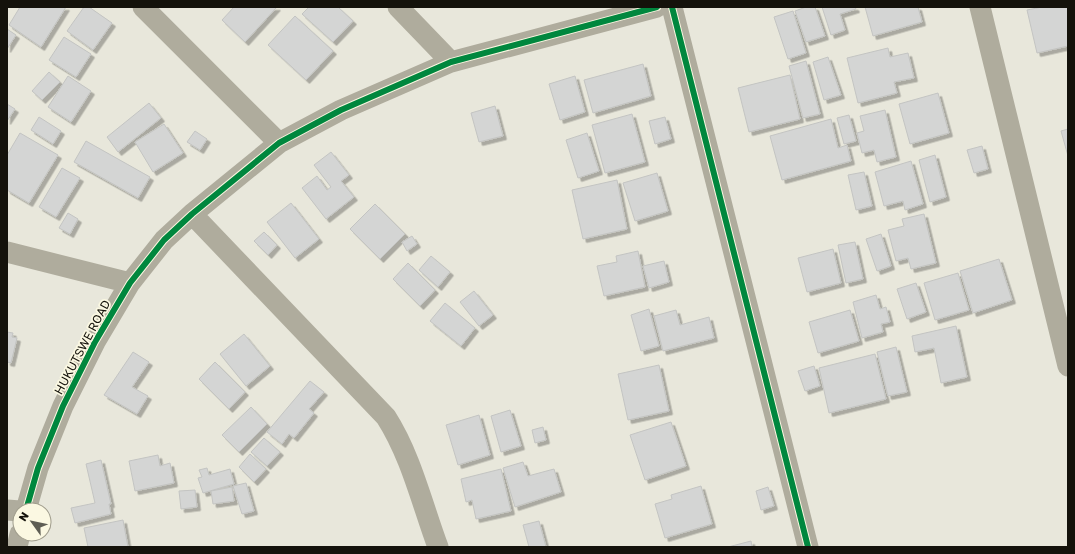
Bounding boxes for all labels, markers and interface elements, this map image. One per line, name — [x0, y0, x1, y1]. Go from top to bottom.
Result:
street label: HUKUTSWE ROAD — [51, 297, 113, 397]
north arrow — [12, 502, 52, 542]
text: N — [15, 509, 31, 523]

